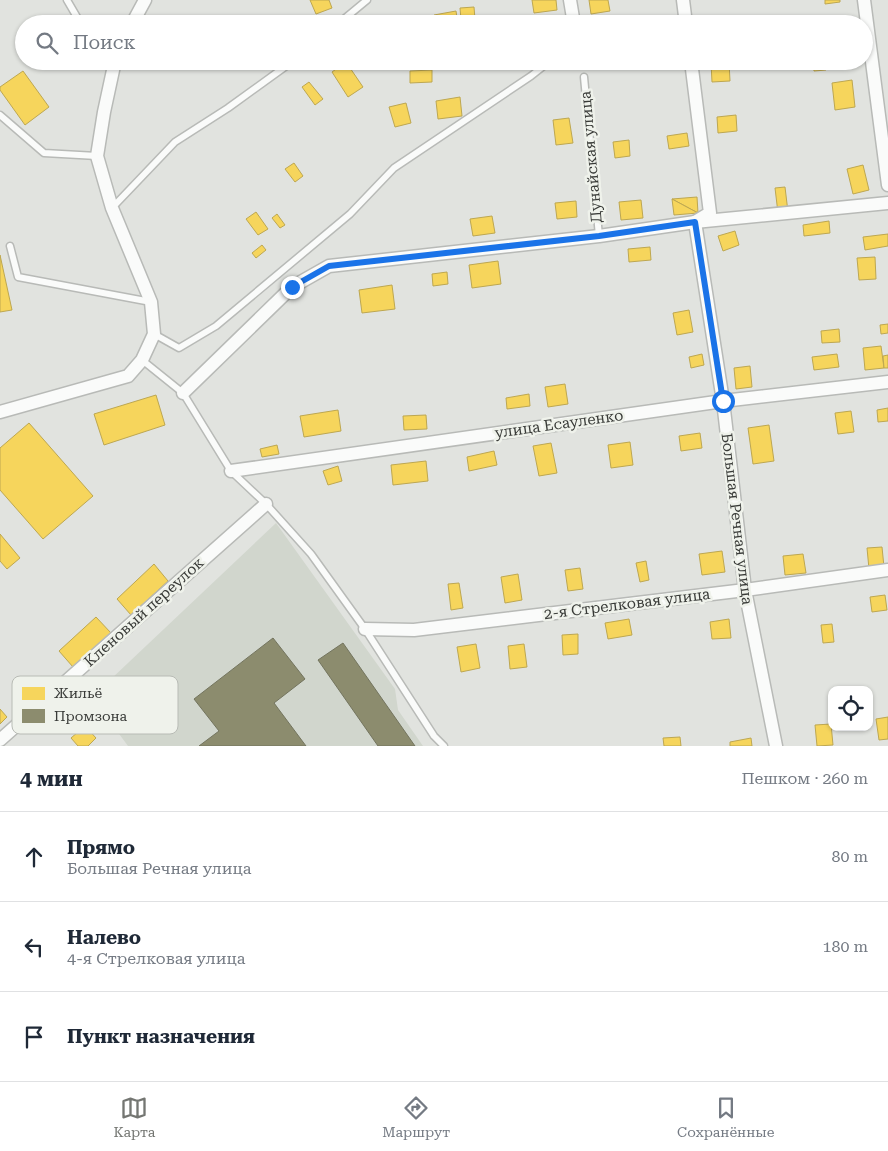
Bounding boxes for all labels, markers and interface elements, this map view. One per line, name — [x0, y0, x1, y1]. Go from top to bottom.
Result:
search box — [15, 15, 873, 70]
icon: search — [33, 29, 61, 57]
text: Поиск — [73, 31, 136, 54]
street label: Дунайская улица — [576, 90, 606, 224]
route end — [281, 276, 304, 299]
route start — [712, 390, 735, 413]
street label: улица Есауленко — [494, 406, 624, 442]
street label: Большая Речная улица — [718, 432, 756, 606]
street label: Кленовый переулок — [80, 553, 208, 671]
street label: 2-я Стрелковая улица — [543, 585, 711, 623]
legend — [12, 676, 178, 734]
text: Жильё — [54, 685, 103, 701]
map controls — [828, 686, 873, 731]
button: locate — [828, 686, 873, 731]
text: Промзона — [54, 708, 128, 724]
text: 4 мин — [20, 767, 83, 791]
text: Пешком · 260 m — [741, 769, 868, 788]
text: Прямо — [67, 836, 135, 859]
icon: ahead — [20, 843, 48, 871]
text: 80 m — [831, 847, 868, 866]
text: Большая Речная улица — [67, 859, 251, 878]
text: Налево — [67, 926, 141, 949]
icon: left — [20, 933, 48, 961]
text: 180 m — [822, 937, 868, 956]
text: 4-я Стрелковая улица — [67, 949, 245, 968]
icon: arrive — [20, 1023, 48, 1051]
text: Пункт назначения — [67, 1025, 255, 1048]
tab: Карта — [113, 1094, 155, 1140]
tab: Маршрут — [382, 1094, 450, 1140]
tab: Сохранённые — [677, 1094, 775, 1140]

